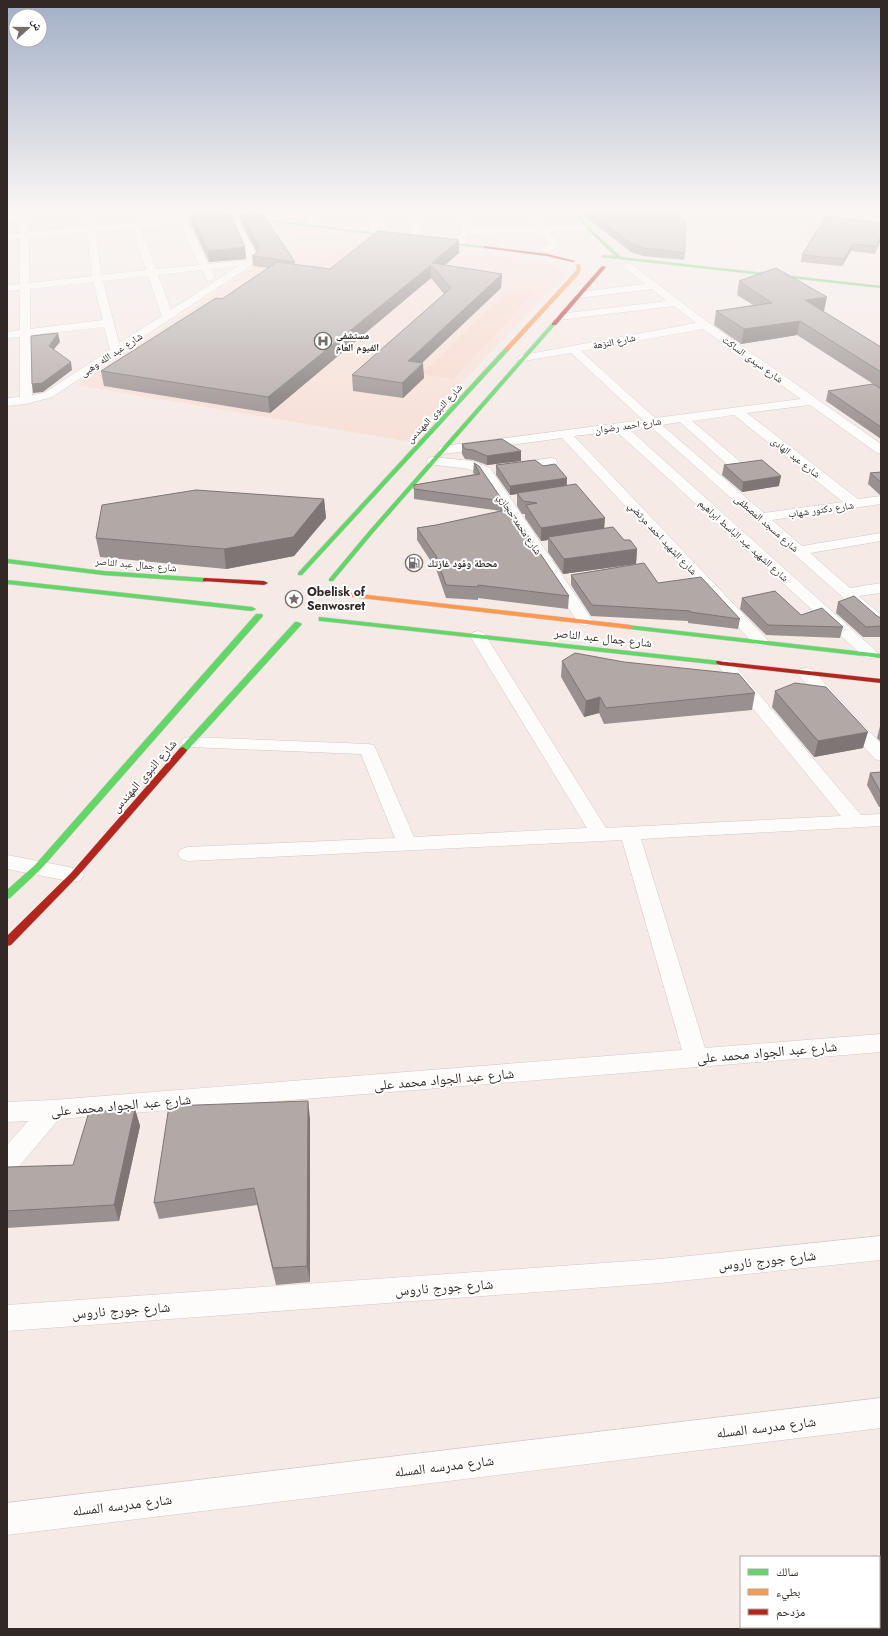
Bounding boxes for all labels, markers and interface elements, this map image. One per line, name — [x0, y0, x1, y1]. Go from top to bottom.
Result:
north arrow — [8, 8, 48, 48]
text: ش — [28, 16, 47, 33]
street label: شارع عبد الله وهبى — [77, 328, 146, 380]
place label: مستشفى الفيوم العام — [336, 328, 379, 355]
street label: شارع النزهة — [592, 330, 637, 353]
hospital icon: مستشفى الفيوم العام — [313, 331, 333, 351]
street label: شارع سيدى الساكت — [719, 332, 787, 387]
street label: شارع النبوى المهندس — [403, 380, 466, 446]
street label: شارع احمد رضوان — [594, 413, 663, 438]
street label: شارع عبد الهادى — [768, 433, 824, 482]
street label: شارع محمد حجازي — [493, 491, 546, 558]
street label: شارع مسجد المصطفى — [731, 491, 802, 556]
street label: شارع الشهيد عبد الباسط ابراهيم — [695, 496, 792, 585]
street label: شارع دكتور شهاب — [787, 497, 855, 522]
street label: شارع الشهيد احمد مرتضي — [624, 498, 701, 579]
street label: شارع جمال عبد الناصر — [94, 553, 178, 576]
fuel station icon: محطة وقود غازتك — [404, 553, 424, 573]
place label: محطة وقود غازتك — [427, 556, 497, 571]
place label: Obelisk of Senwosret — [307, 583, 366, 615]
place icon: Obelisk of Senwosret — [284, 589, 304, 609]
street label: شارع جمال عبد الناصر — [552, 624, 653, 652]
street label: شارع النبوى المهندس — [107, 735, 181, 817]
street label: شارع عبد الجواد محمد على — [696, 1036, 838, 1068]
street label: شارع عبد الجواد محمد على — [373, 1063, 515, 1095]
street label: شارع عبد الجواد محمد على — [50, 1089, 192, 1121]
street label: شارع جورج ناروس — [717, 1245, 817, 1275]
street label: شارع جورج ناروس — [394, 1274, 494, 1300]
street label: شارع جورج ناروس — [71, 1297, 171, 1323]
street label: شارع مدرسه المسله — [715, 1411, 817, 1443]
street label: شارع مدرسه المسله — [393, 1450, 495, 1482]
street label: شارع مدرسه المسله — [71, 1489, 173, 1521]
legend — [740, 1556, 880, 1628]
text: سالك — [776, 1563, 798, 1581]
text: بطيء — [776, 1583, 800, 1602]
text: مزدحم — [776, 1603, 805, 1621]

